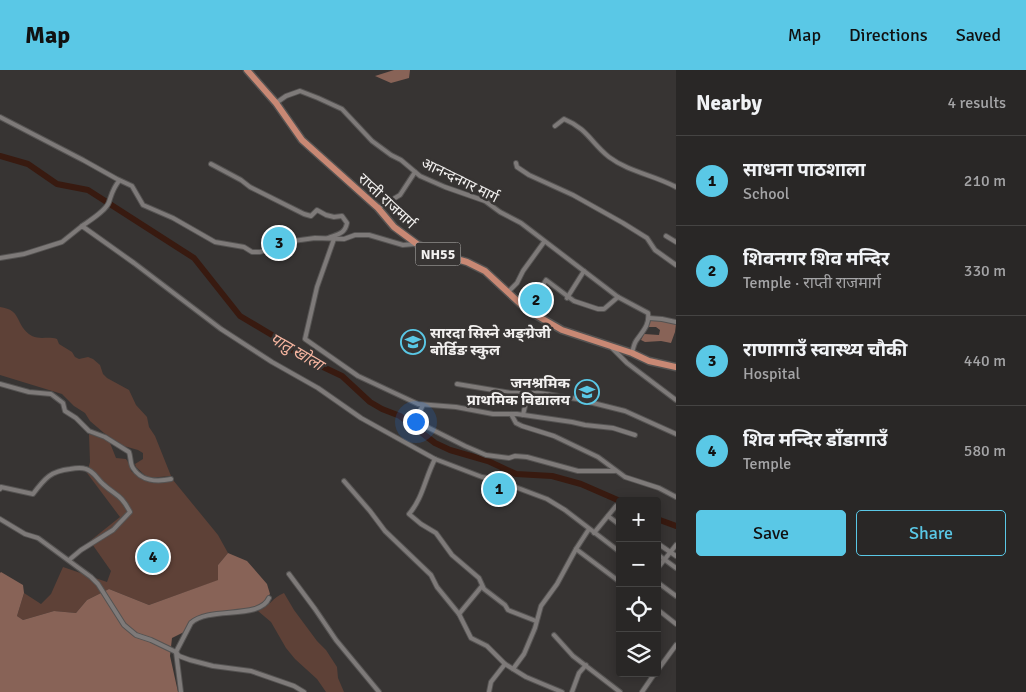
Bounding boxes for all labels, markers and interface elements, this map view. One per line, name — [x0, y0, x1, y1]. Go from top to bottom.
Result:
text: Map — [25, 20, 70, 50]
text: Map — [788, 24, 821, 46]
text: Directions — [849, 24, 928, 46]
text: Saved — [956, 24, 1001, 46]
text: Nearby — [696, 90, 762, 116]
text: 4 results — [947, 93, 1006, 113]
street label: आनन्दनगर मार्ग — [418, 154, 502, 207]
text: साधना पाठशाला — [743, 158, 866, 182]
street label: राप्ती राजमार्ग — [354, 170, 420, 233]
text: 1 — [708, 171, 716, 191]
text: 210 m — [964, 171, 1006, 191]
text: School — [743, 184, 789, 204]
pin: 3 — [263, 224, 295, 262]
road number: NH55 — [416, 242, 460, 265]
text: शिवनगर शिव मन्दिर — [743, 247, 889, 271]
text: 2 — [708, 261, 716, 281]
text: 330 m — [964, 261, 1006, 281]
text: Temple · राप्ती राजमार्ग — [743, 273, 881, 293]
pin: 2 — [520, 281, 552, 319]
place label: सारदा सिस्ने अङ्ग्रेजी बोर्डिङ स्कुल — [430, 324, 552, 360]
water label: पातु खोला — [266, 329, 329, 376]
school or university icon: सारदा सिस्ने अङ्ग्रेजी बोर्डिङ स्कुल — [400, 329, 426, 355]
text: राणागाउँ स्वास्थ्य चौकी — [743, 338, 907, 362]
text: 3 — [708, 351, 716, 371]
text: 440 m — [964, 351, 1006, 371]
text: Hospital — [743, 364, 800, 384]
place label: जनश्रमिक प्राथमिक विद्यालय — [467, 374, 571, 409]
school or university icon: जनश्रमिक प्राथमिक विद्यालय — [574, 379, 600, 405]
your location — [403, 409, 429, 435]
text: शिव मन्दिर डाँडागाउँ — [743, 428, 887, 452]
text: 4 — [708, 441, 716, 461]
text: 580 m — [964, 441, 1006, 461]
text: Temple — [743, 454, 791, 474]
pin: 1 — [483, 470, 515, 508]
map controls — [616, 497, 661, 677]
button: + — [616, 497, 661, 542]
button: Save — [696, 510, 846, 556]
button: Share — [856, 510, 1006, 556]
pin: 4 — [137, 538, 169, 576]
button: − — [616, 542, 661, 587]
button: locate — [616, 587, 661, 632]
button: layers — [616, 632, 661, 677]

